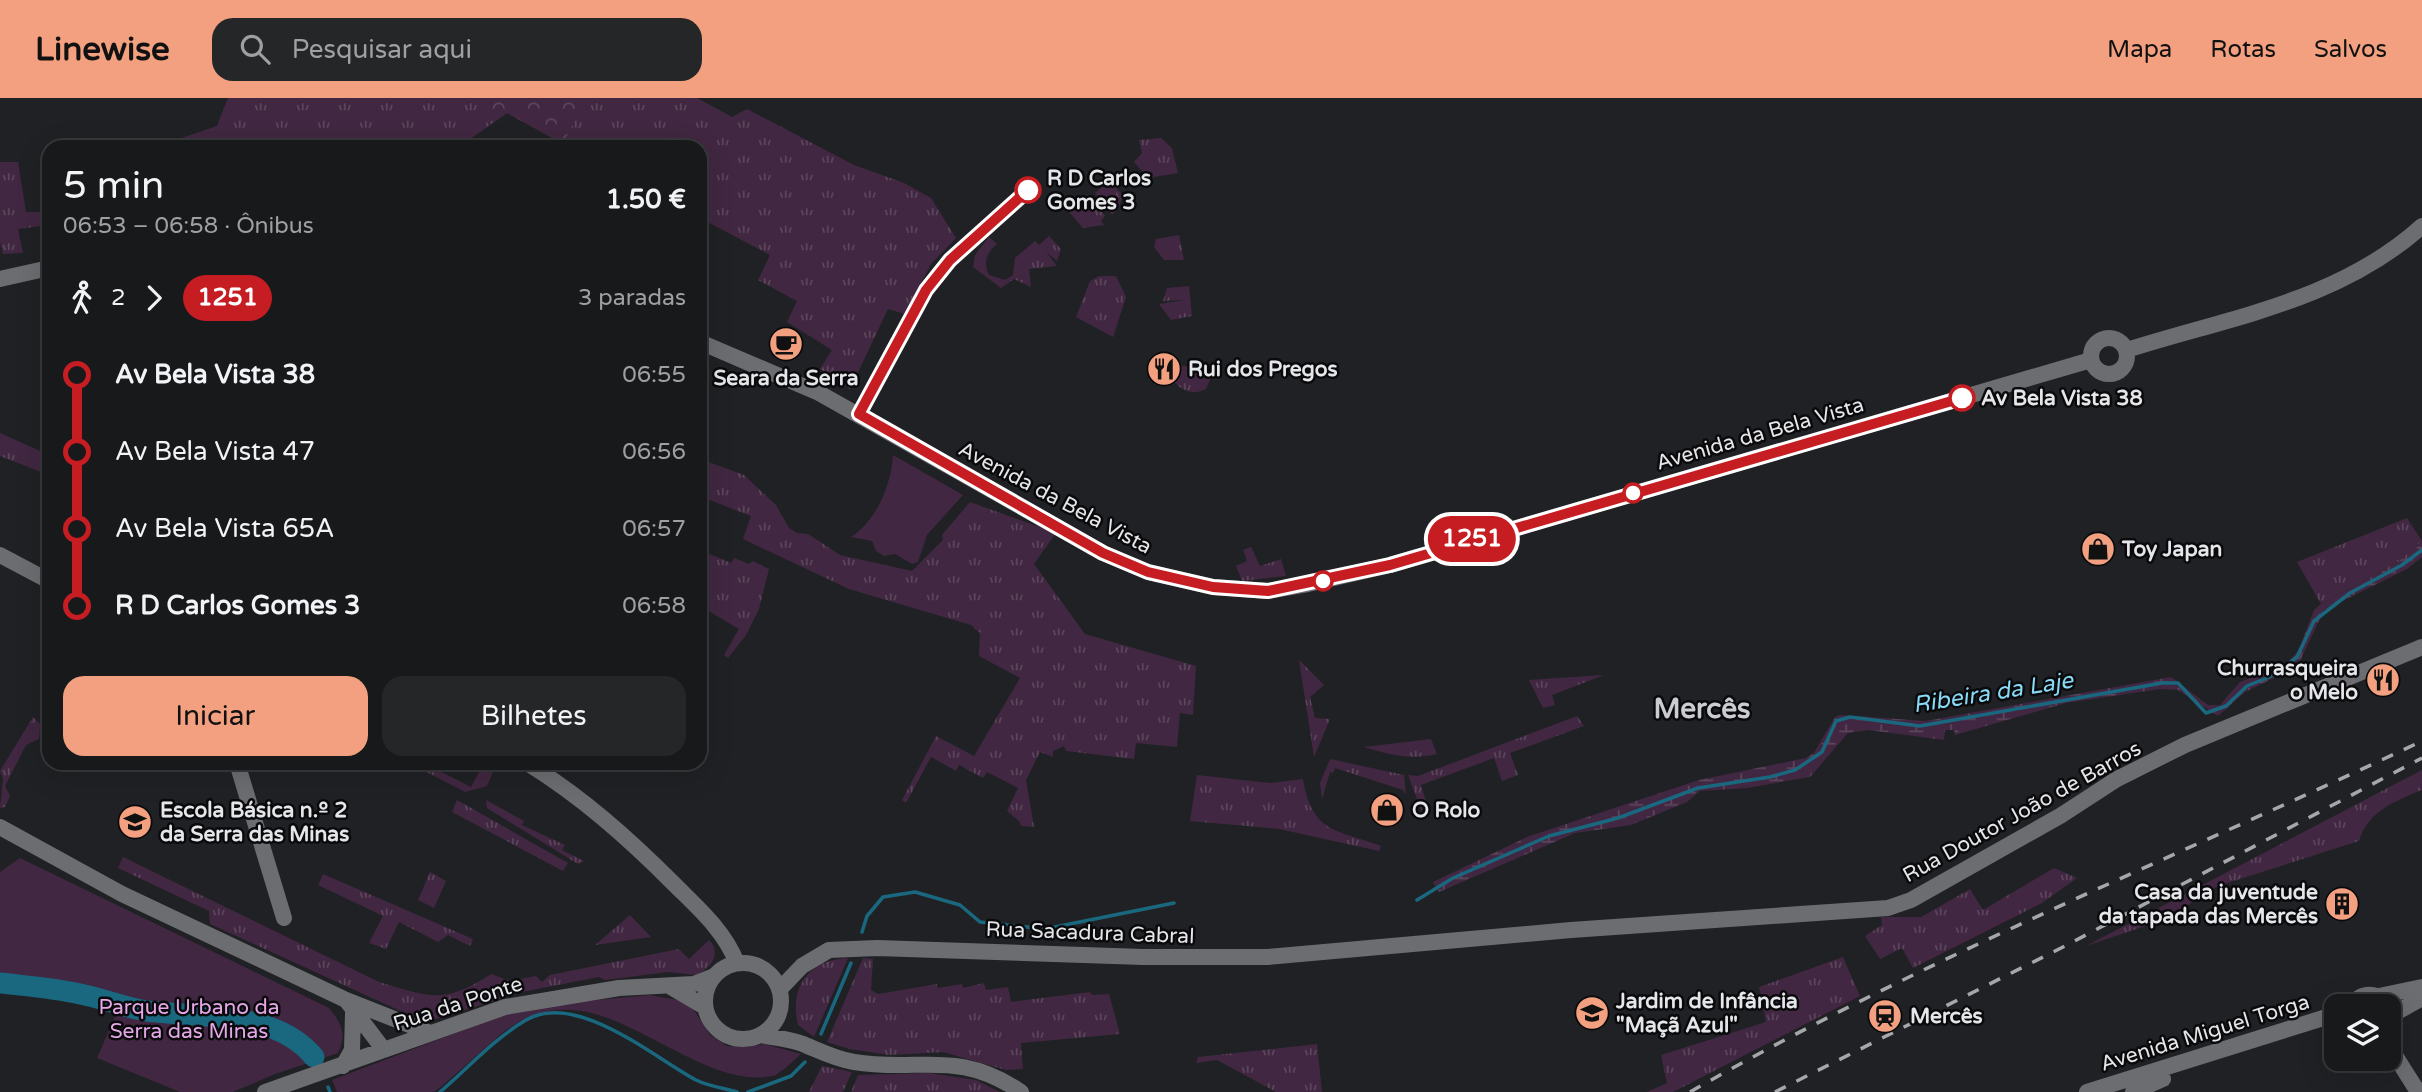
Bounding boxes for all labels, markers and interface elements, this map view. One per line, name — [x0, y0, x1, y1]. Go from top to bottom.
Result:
search box — [212, 18, 702, 81]
text: Linewise — [35, 30, 170, 69]
icon: search — [236, 30, 274, 68]
text: Pesquisar aqui — [292, 34, 472, 65]
text: Mapa — [2107, 35, 2172, 64]
text: Rotas — [2210, 35, 2276, 64]
text: Salvos — [2314, 35, 2387, 64]
text: 5 min — [63, 163, 164, 209]
place label: R D Carlos Gomes 3 — [1047, 166, 1151, 215]
marker: R D Carlos Gomes 3 — [1015, 177, 1041, 203]
text: 1.50 € — [606, 184, 686, 215]
text: 06:53 – 06:58 · Ônibus — [63, 212, 314, 240]
icon: walk — [63, 279, 101, 317]
icon: forward — [135, 279, 173, 317]
text: 1251 — [197, 283, 258, 312]
text: 2 — [111, 284, 125, 312]
text: 3 paradas — [578, 284, 686, 312]
cafe icon: Seara da Serra — [767, 325, 805, 363]
restaurant icon: Rui dos Pregos — [1145, 350, 1183, 388]
place label: Rui dos Pregos — [1188, 357, 1338, 382]
text: Av Bela Vista 38 — [115, 359, 315, 390]
text: 06:55 — [622, 361, 686, 389]
place label: Seara da Serra — [713, 366, 859, 391]
marker: Av Bela Vista 38 — [1949, 385, 1975, 411]
place label: Av Bela Vista 38 — [1981, 386, 2143, 411]
street label: Avenida da Bela Vista — [1653, 392, 1867, 476]
text: Av Bela Vista 47 — [115, 436, 315, 467]
street label: Avenida da Bela Vista — [954, 436, 1156, 560]
text: 06:56 — [622, 438, 686, 466]
unlabelled marker — [1623, 483, 1643, 503]
text: Av Bela Vista 65A — [115, 513, 334, 544]
text: 06:57 — [622, 515, 686, 543]
line badge: 1251 — [1423, 516, 1521, 562]
text: 1251 — [1442, 524, 1502, 553]
shop icon: Toy Japan — [2079, 530, 2117, 568]
place label: Toy Japan — [2121, 537, 2222, 562]
unlabelled marker — [1313, 571, 1333, 591]
text: R D Carlos Gomes 3 — [115, 590, 360, 621]
text: 06:58 — [622, 592, 686, 620]
place label: Churrasqueira o Melo — [2217, 656, 2358, 705]
restaurant icon: Churrasqueira o Melo — [2364, 661, 2402, 699]
water label: Ribeira da Laje — [1911, 666, 2077, 719]
button: Iniciar — [63, 676, 368, 756]
button: Bilhetes — [382, 676, 686, 756]
district label: Mercês — [1654, 692, 1750, 726]
street label: Rua Doutor João de Barros — [1899, 736, 2145, 888]
shop icon: O Rolo — [1368, 791, 1406, 829]
place label: Escola Básica n.º 2 da Serra das Minas — [160, 798, 349, 847]
place label: O Rolo — [1412, 798, 1480, 823]
school or university icon: Escola Básica n.º 2 da Serra das Minas — [116, 803, 154, 841]
place label: Casa da juventude da tapada das Mercês — [2099, 880, 2318, 929]
building icon: Casa da juventude da tapada das Mercês — [2323, 885, 2361, 923]
street label: Rua Sacadura Cabral — [985, 917, 1195, 949]
street label: Rua da Ponte — [390, 971, 526, 1037]
place label: Jardim de Infância "Maçã Azul" — [1615, 989, 1798, 1038]
street label: Avenida Miguel Torga — [2097, 989, 2313, 1077]
school or university icon: Jardim de Infância "Maçã Azul" — [1573, 994, 1611, 1032]
map controls — [2324, 994, 2401, 1071]
button: layers — [2324, 994, 2401, 1071]
park label: Parque Urbano da Serra das Minas — [98, 995, 280, 1044]
station icon: Mercês — [1866, 997, 1904, 1035]
place label: Mercês — [1910, 1004, 1983, 1029]

